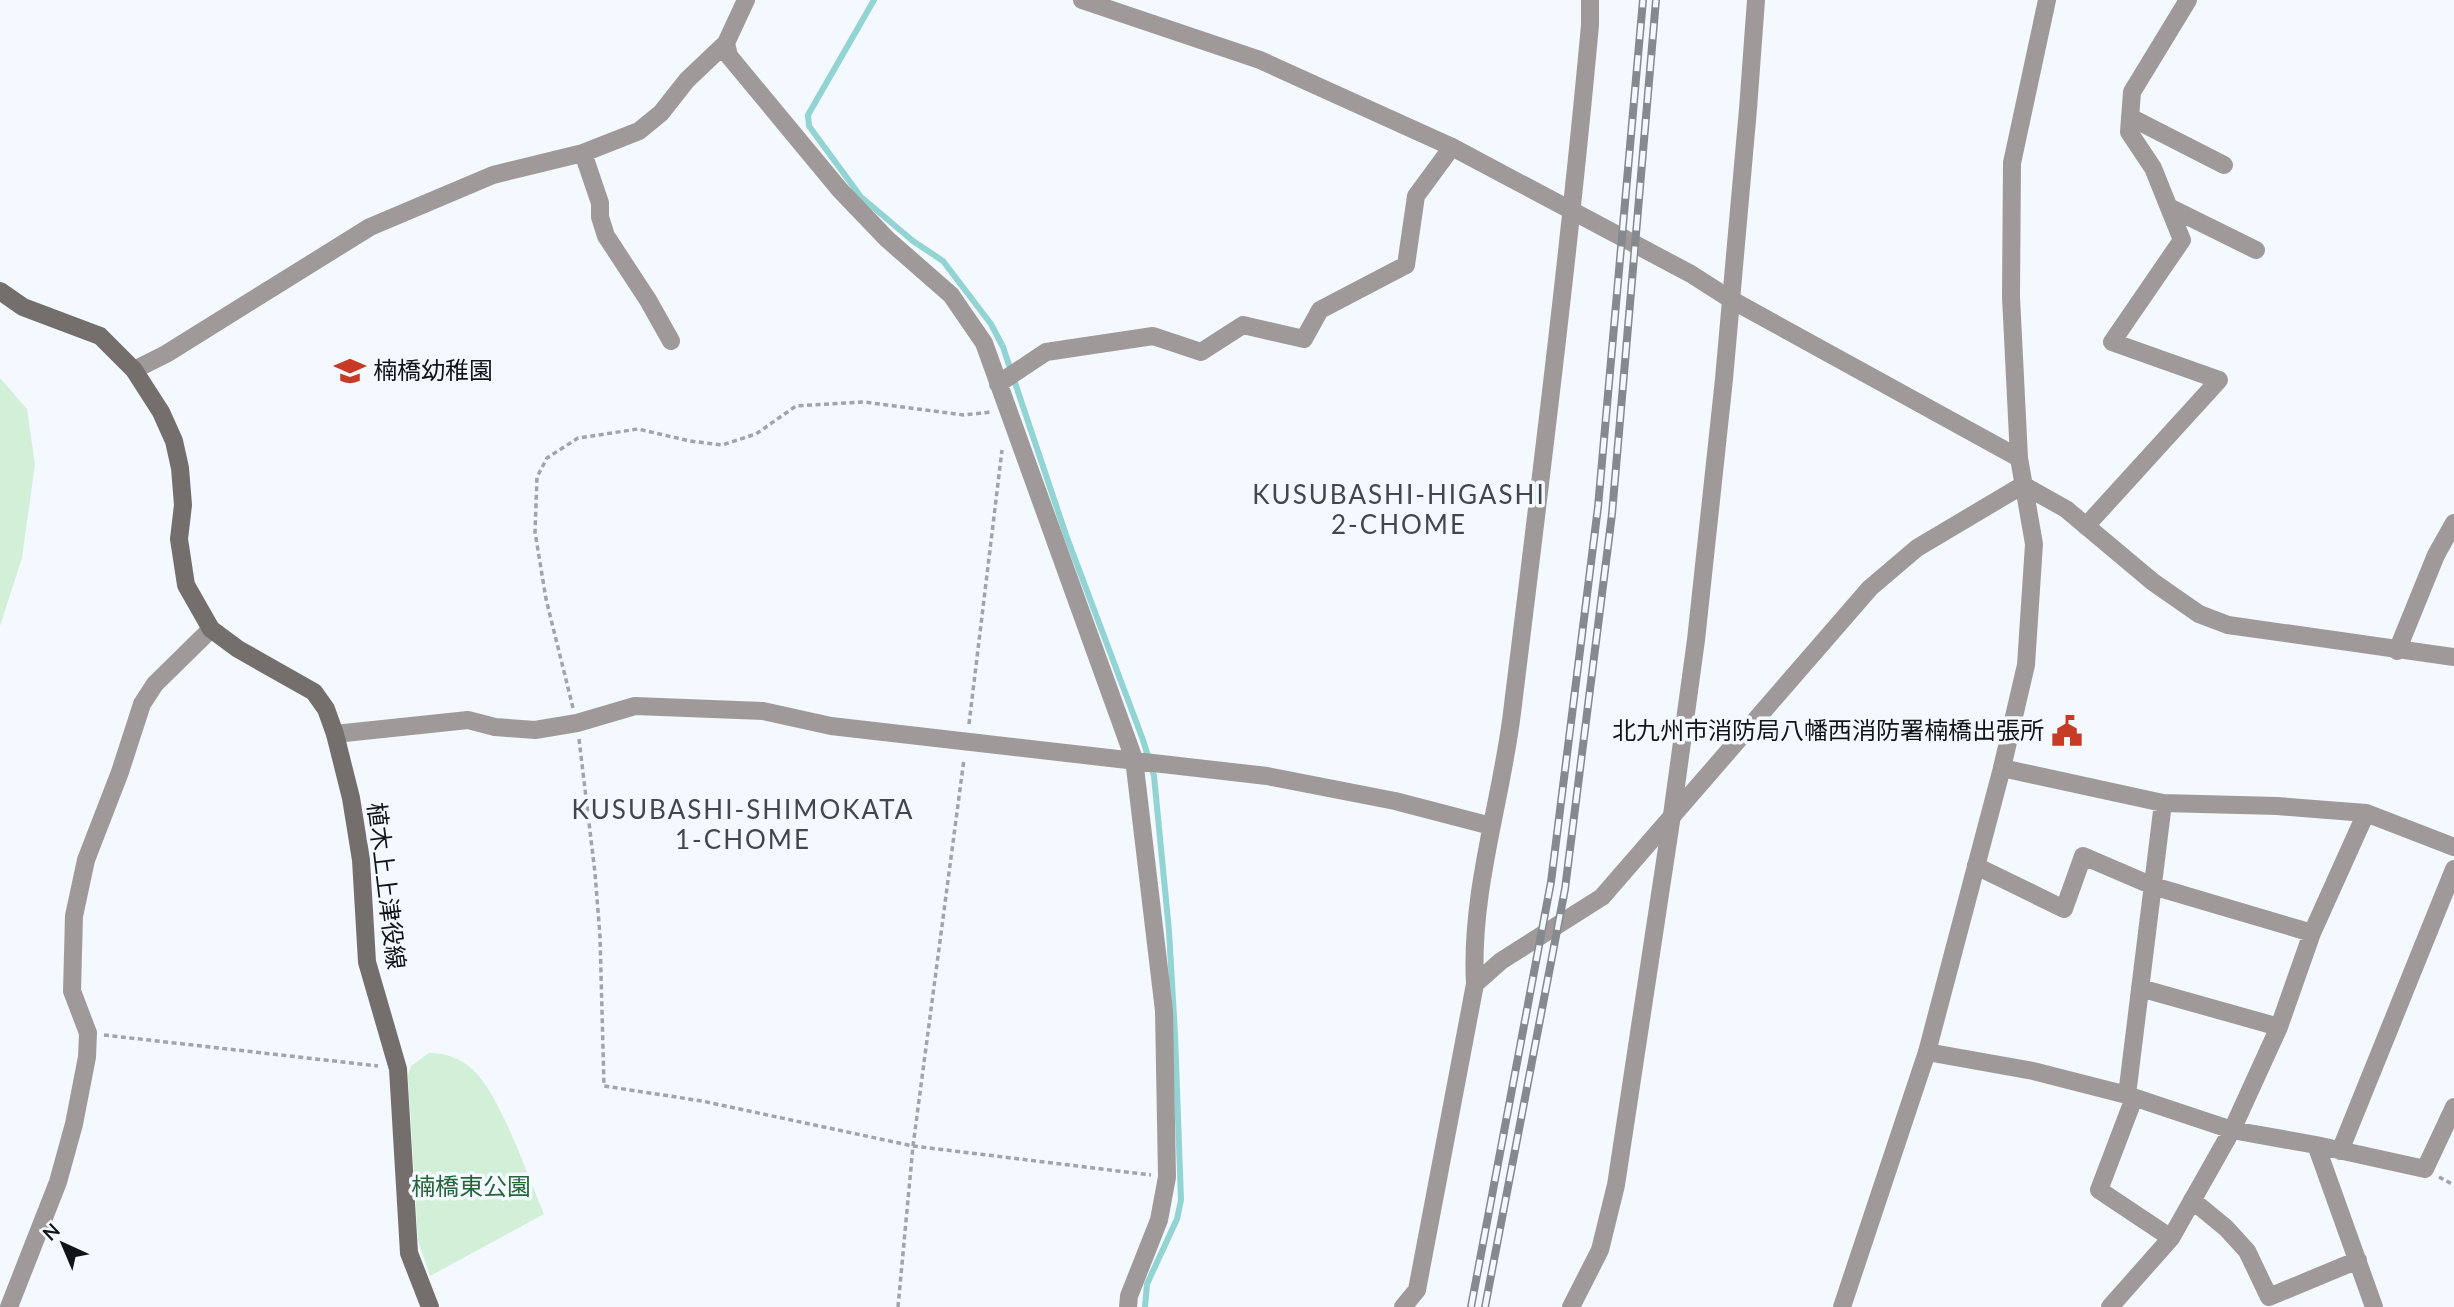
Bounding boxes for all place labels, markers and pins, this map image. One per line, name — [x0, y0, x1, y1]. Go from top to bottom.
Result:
school or university icon: 楠橋幼稚園 — [333, 354, 367, 388]
place label: 楠橋幼稚園 — [373, 355, 493, 384]
public building icon: 北九州市消防局八幡西消防署楠橋出張所 — [2050, 714, 2084, 748]
place label: 北九州市消防局八幡西消防署楠橋出張所 — [1612, 715, 2044, 744]

